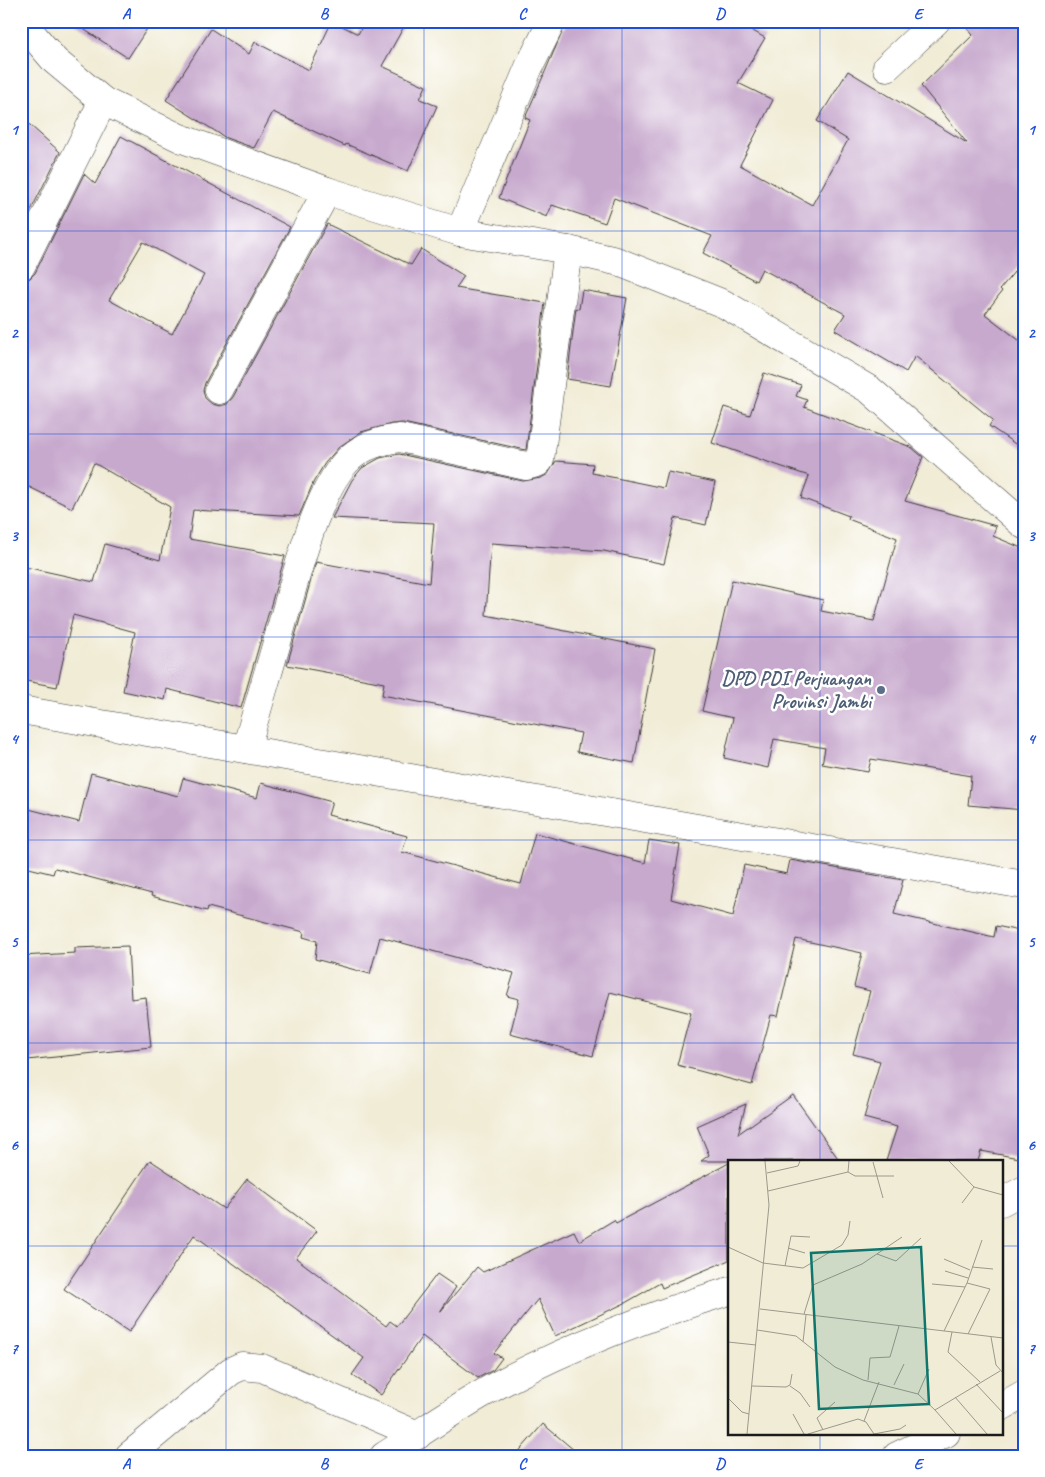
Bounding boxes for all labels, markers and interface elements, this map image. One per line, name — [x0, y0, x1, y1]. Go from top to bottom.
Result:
text: A — [122, 4, 132, 24]
text: B — [320, 4, 330, 24]
text: C — [518, 4, 528, 24]
text: D — [715, 4, 726, 24]
text: E — [914, 4, 925, 24]
text: 1 — [10, 120, 19, 140]
text: 1 — [1027, 120, 1036, 140]
text: 2 — [10, 323, 19, 343]
text: 2 — [1027, 323, 1036, 343]
text: 3 — [10, 526, 19, 546]
text: 3 — [1027, 526, 1036, 546]
place label: DPD PDI Perjuangan Provinsi Jambi — [722, 666, 874, 714]
marker: DPD PDI Perjuangan Provinsi Jambi — [875, 684, 887, 696]
text: 4 — [10, 729, 19, 749]
text: 4 — [1027, 729, 1036, 749]
text: 5 — [11, 932, 20, 952]
text: 5 — [1028, 932, 1037, 952]
text: 6 — [10, 1135, 19, 1155]
text: 6 — [1027, 1135, 1036, 1155]
inset map — [728, 1160, 1002, 1434]
text: 7 — [10, 1339, 19, 1359]
text: 7 — [1027, 1339, 1036, 1359]
text: A — [122, 1454, 132, 1474]
text: B — [320, 1454, 330, 1474]
text: C — [518, 1454, 528, 1474]
text: D — [715, 1454, 726, 1474]
text: E — [914, 1454, 925, 1474]

